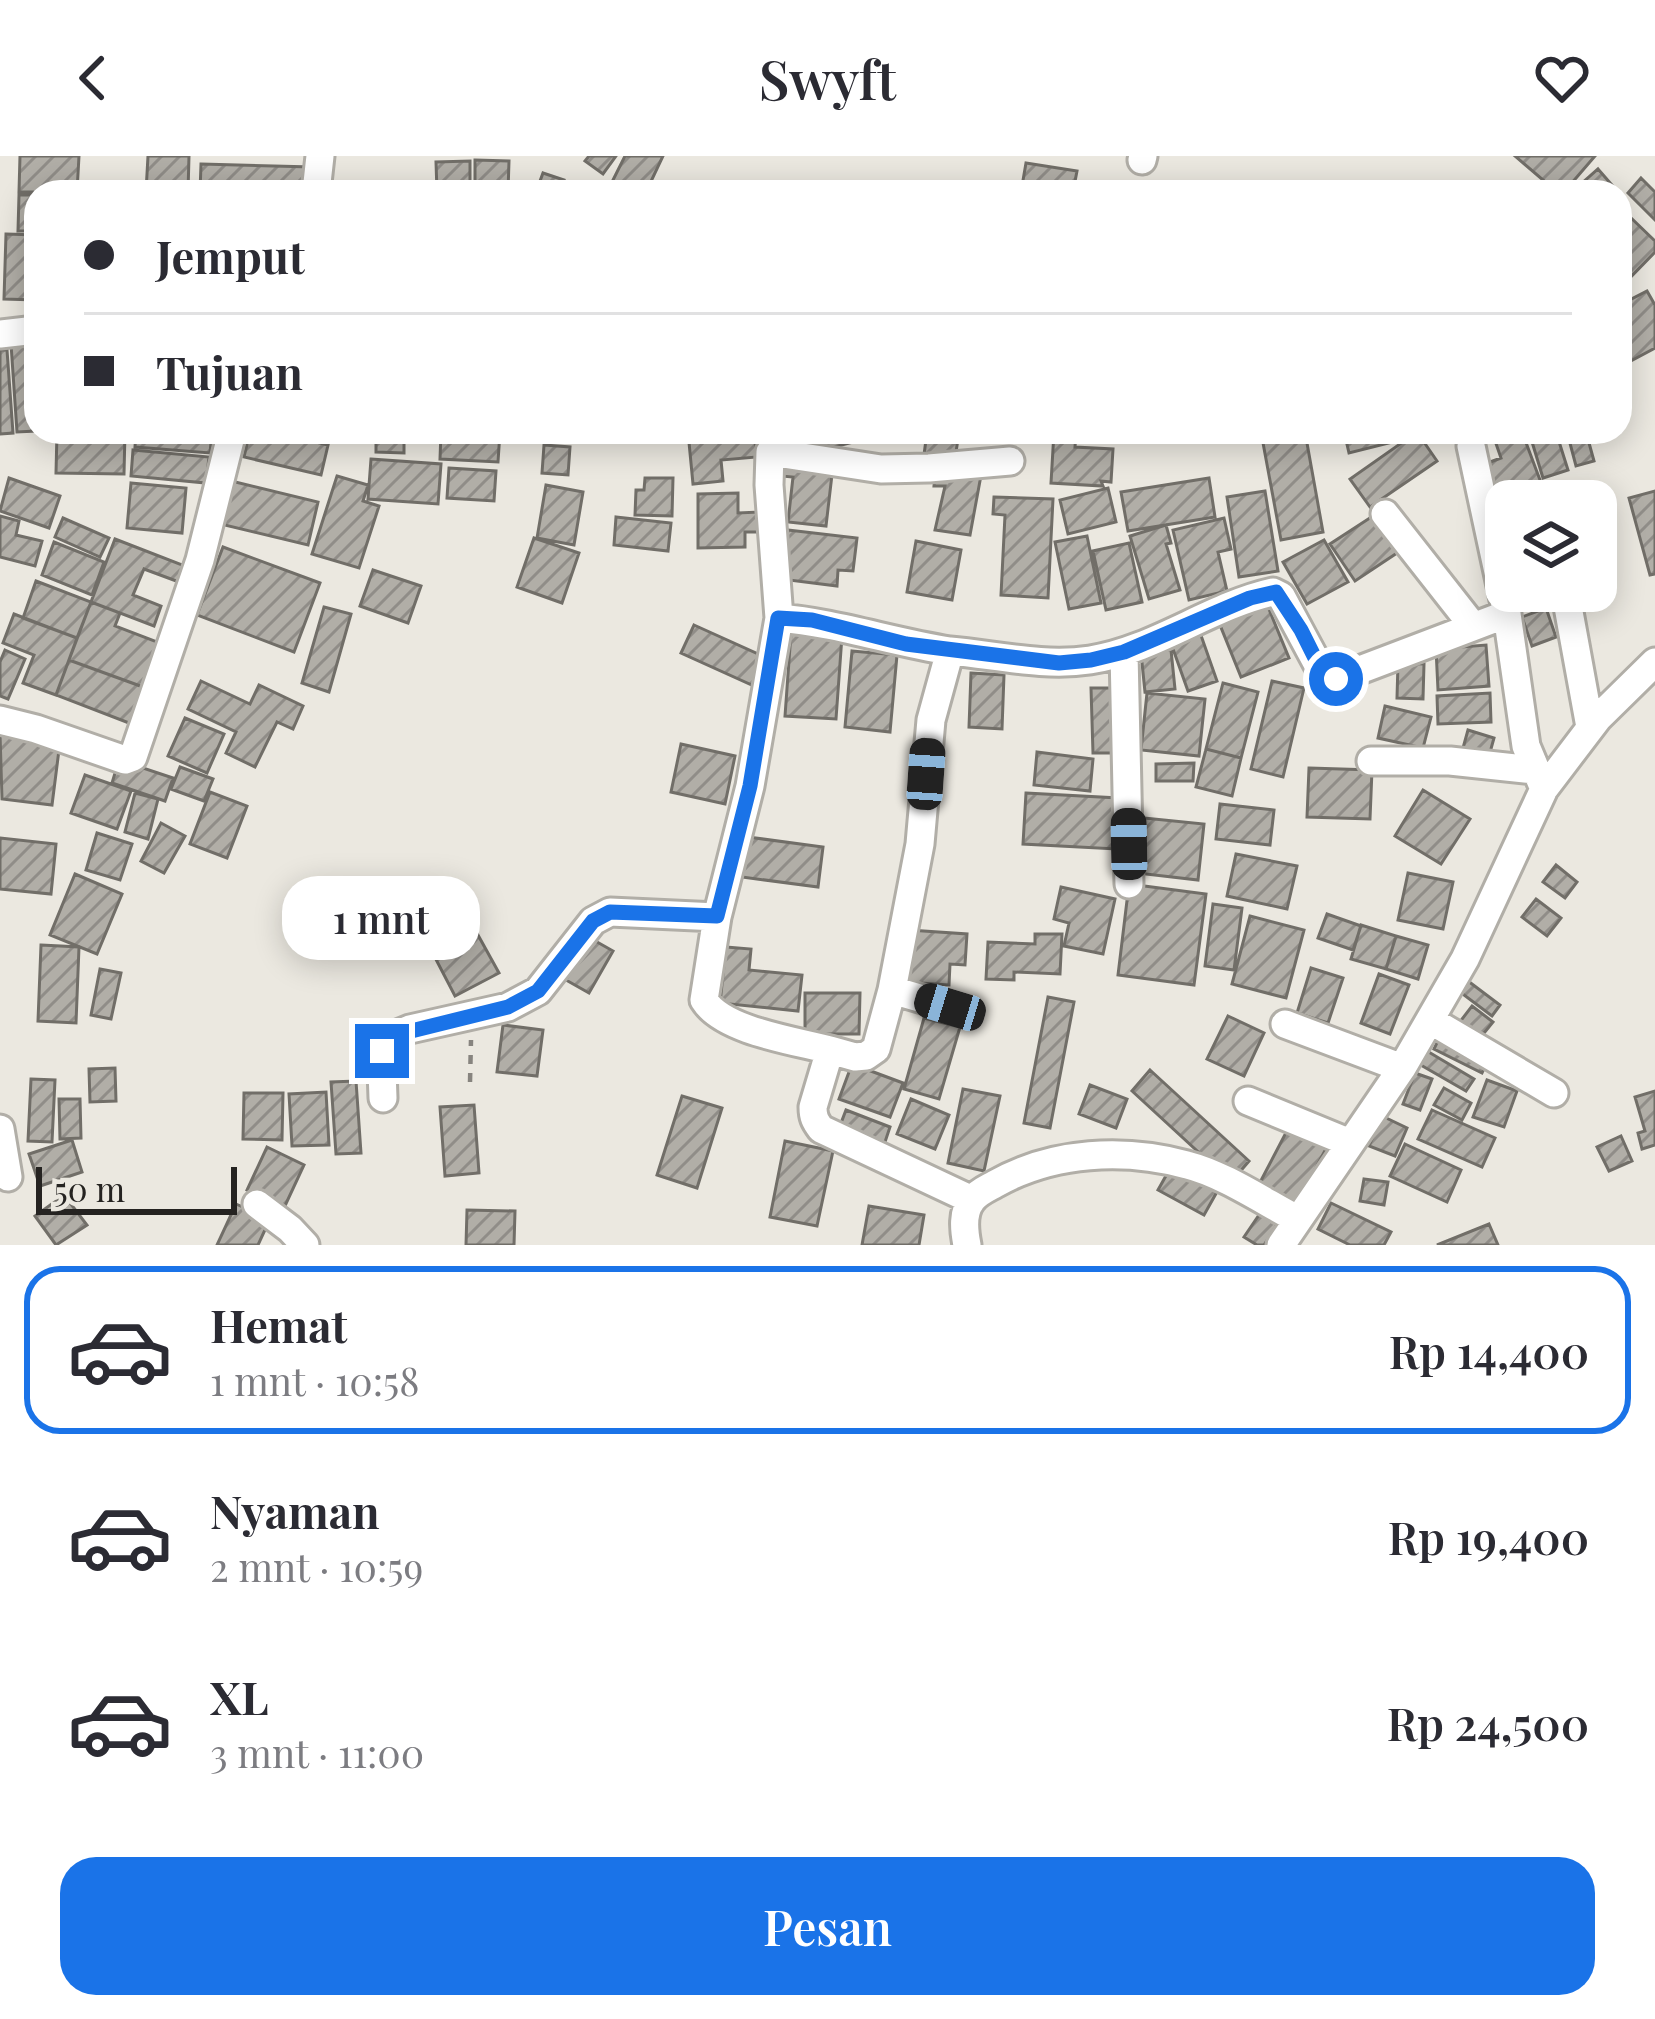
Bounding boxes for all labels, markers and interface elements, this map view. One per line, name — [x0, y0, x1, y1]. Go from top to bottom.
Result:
text: Swyft — [759, 42, 896, 114]
icon: back — [60, 45, 126, 111]
icon: heart — [1529, 45, 1595, 111]
text: Jemput — [156, 225, 305, 285]
text: Tujuan — [156, 341, 303, 401]
map controls — [1485, 480, 1617, 612]
button: layers — [1485, 480, 1617, 612]
route start — [1309, 652, 1363, 706]
car — [906, 737, 946, 811]
car — [1110, 808, 1148, 880]
callout: 1 mnt — [283, 877, 481, 961]
text: 1 mnt — [333, 892, 429, 944]
car — [910, 979, 990, 1035]
route end — [355, 1024, 409, 1078]
scale bar — [36, 1161, 237, 1214]
text: 50 m — [54, 1166, 125, 1210]
text: Hemat — [210, 1294, 347, 1354]
icon: car — [66, 1296, 174, 1404]
text: Rp 14,400 — [1389, 1320, 1589, 1380]
text: 1 mnt · 10:58 — [210, 1354, 420, 1406]
text: Nyaman — [210, 1480, 380, 1540]
icon: car — [66, 1482, 174, 1590]
text: Rp 19,400 — [1388, 1506, 1589, 1566]
text: 2 mnt · 10:59 — [210, 1540, 423, 1592]
text: XL — [210, 1666, 269, 1726]
icon: car — [66, 1668, 174, 1776]
text: Rp 24,500 — [1387, 1692, 1589, 1752]
text: 3 mnt · 11:00 — [210, 1726, 424, 1778]
button: Pesan — [60, 1857, 1595, 1995]

